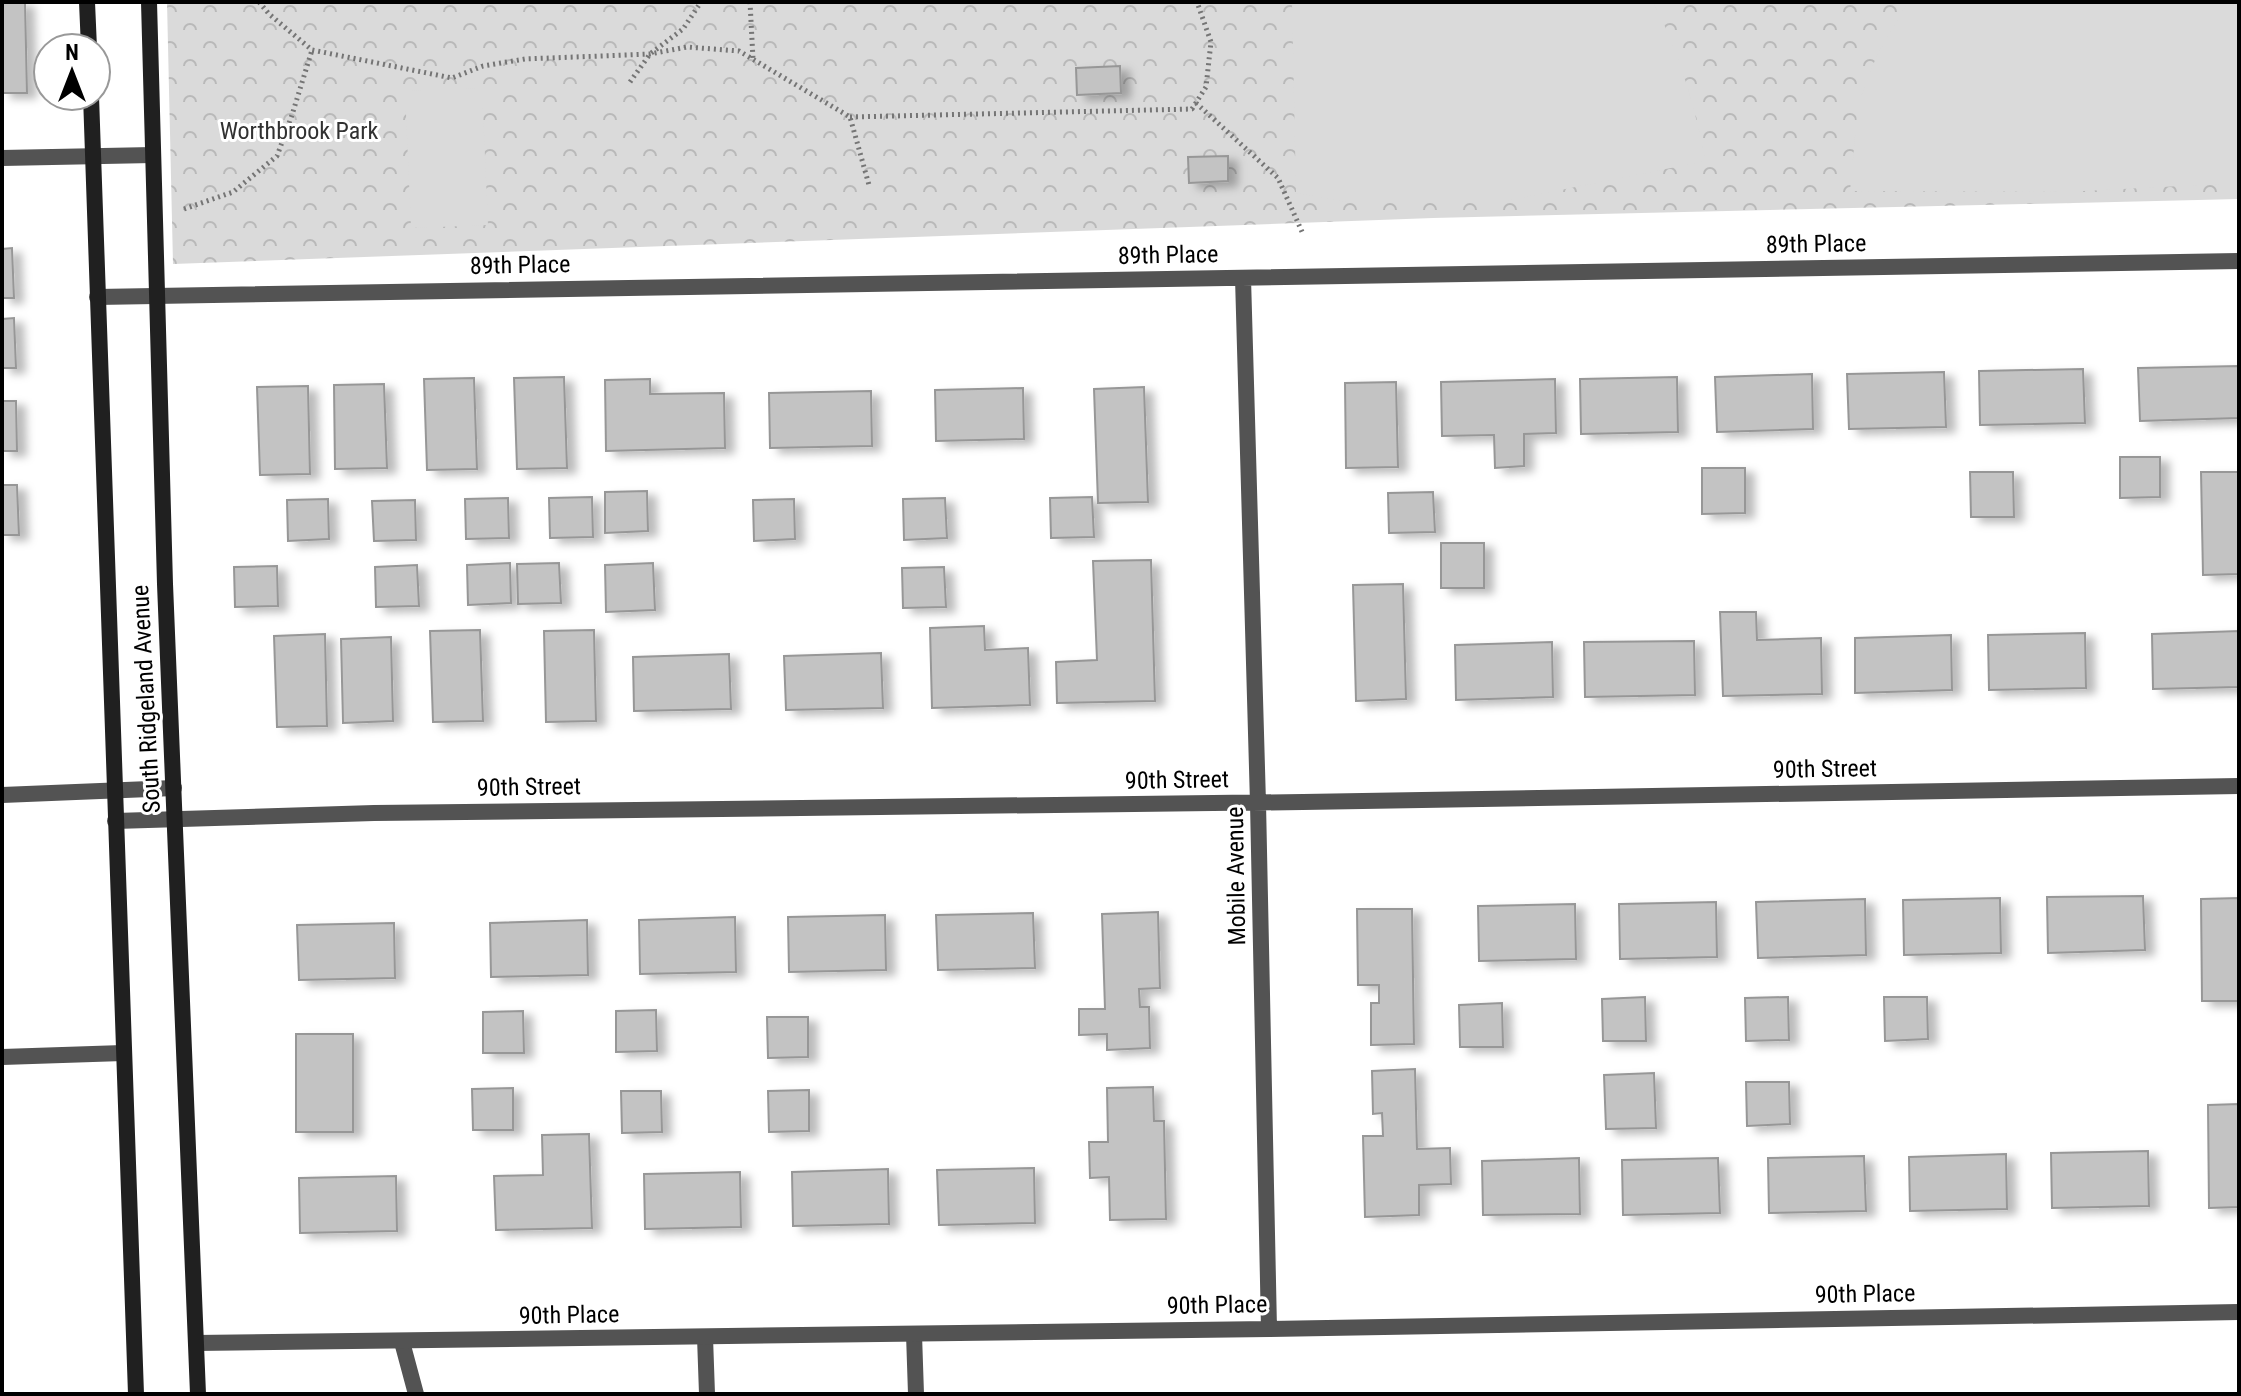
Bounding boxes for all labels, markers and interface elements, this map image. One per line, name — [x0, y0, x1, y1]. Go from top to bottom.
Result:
north arrow — [32, 32, 112, 112]
text: N — [65, 40, 79, 65]
park label: Worthbrook Park — [220, 117, 379, 145]
street label: 89th Place — [1765, 229, 1867, 259]
street label: 89th Place — [1117, 240, 1219, 270]
street label: 89th Place — [469, 250, 571, 280]
street label: South Ridgeland Avenue — [126, 584, 166, 814]
street label: 90th Street — [1773, 754, 1877, 784]
street label: 90th Street — [1125, 765, 1229, 795]
street label: 90th Street — [477, 772, 581, 802]
street label: Mobile Avenue — [1221, 806, 1251, 946]
street label: 90th Place — [1814, 1279, 1916, 1309]
street label: 90th Place — [1166, 1290, 1268, 1320]
street label: 90th Place — [518, 1300, 620, 1330]

